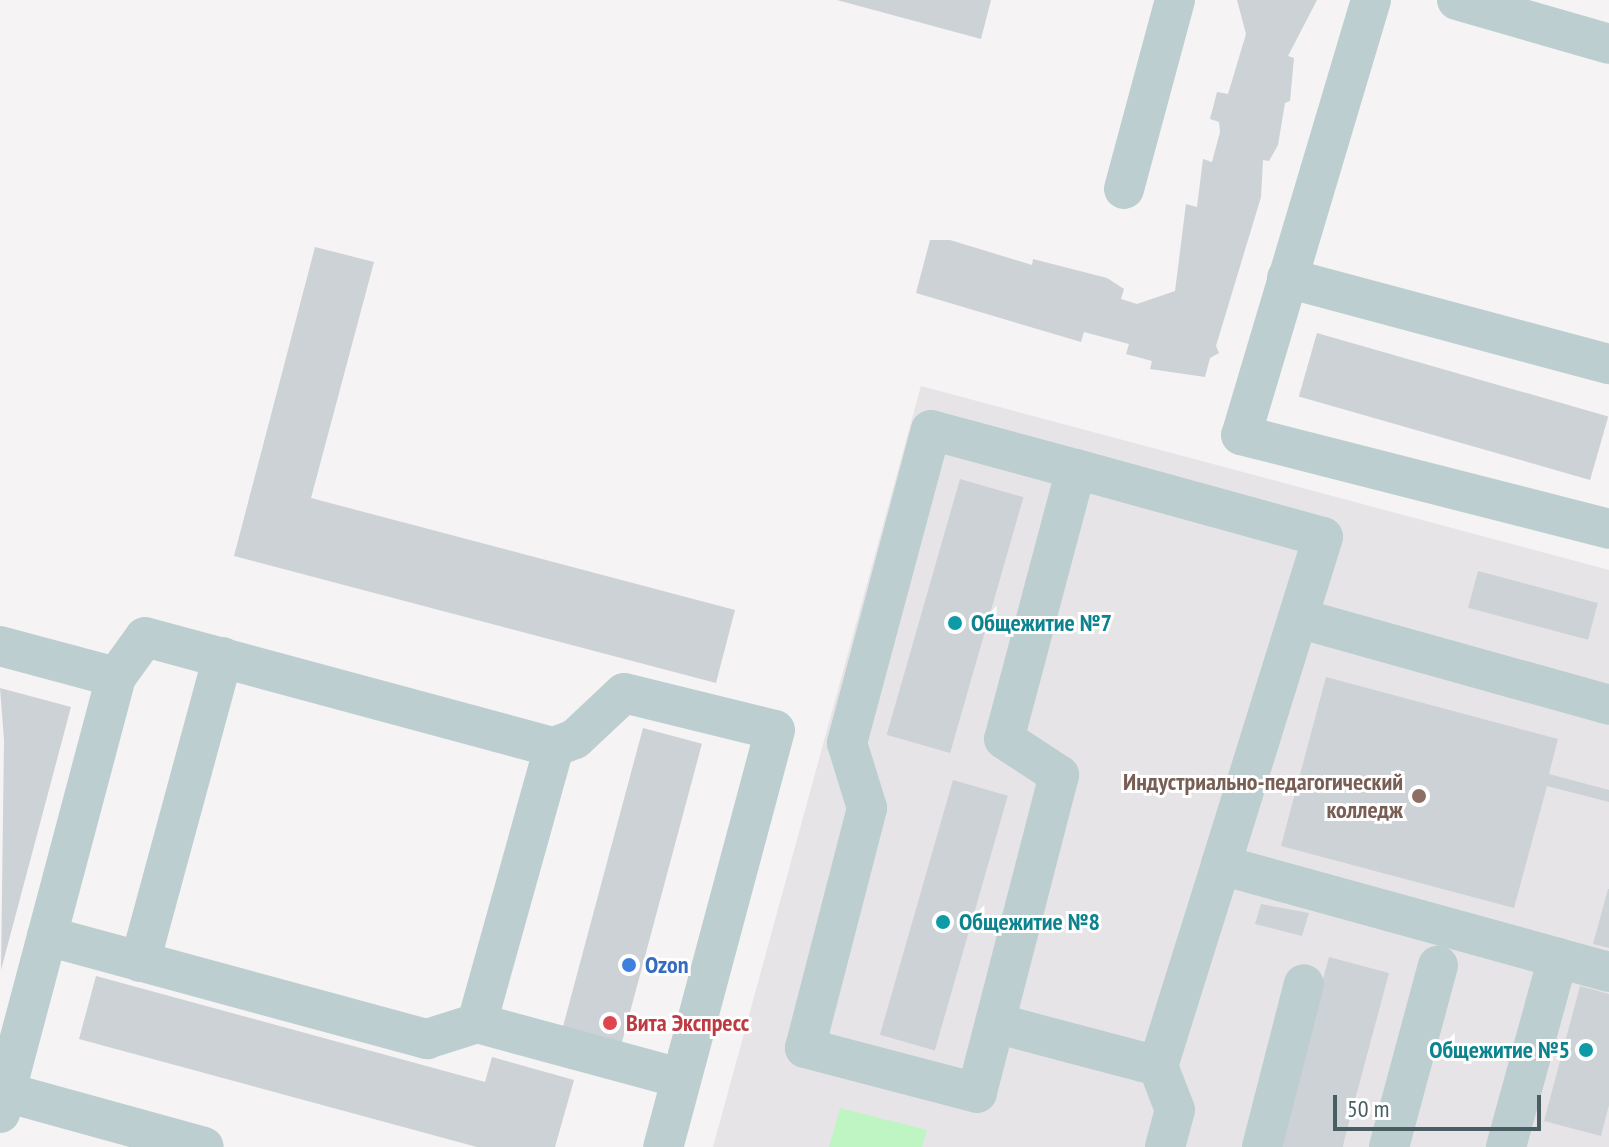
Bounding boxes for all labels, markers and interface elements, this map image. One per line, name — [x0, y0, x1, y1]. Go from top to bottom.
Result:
place label: Общежитие №7 — [971, 609, 1112, 637]
marker: Общежитие №7 — [946, 614, 964, 632]
place label: Индустриально-педагогический колледж — [1123, 768, 1403, 824]
marker: Индустриально-педагогический колледж — [1410, 787, 1428, 805]
place label: Общежитие №8 — [959, 908, 1100, 936]
marker: Общежитие №8 — [934, 913, 952, 931]
place label: Ozon — [645, 951, 688, 979]
marker: Ozon — [620, 956, 638, 974]
place label: Вита Экспресс — [626, 1009, 749, 1037]
marker: Вита Экспресс — [601, 1014, 619, 1032]
place label: Общежитие №5 — [1429, 1036, 1570, 1064]
marker: Общежитие №5 — [1577, 1041, 1595, 1059]
scale bar — [1337, 1079, 1545, 1129]
text: 50 m — [1347, 1093, 1389, 1124]

